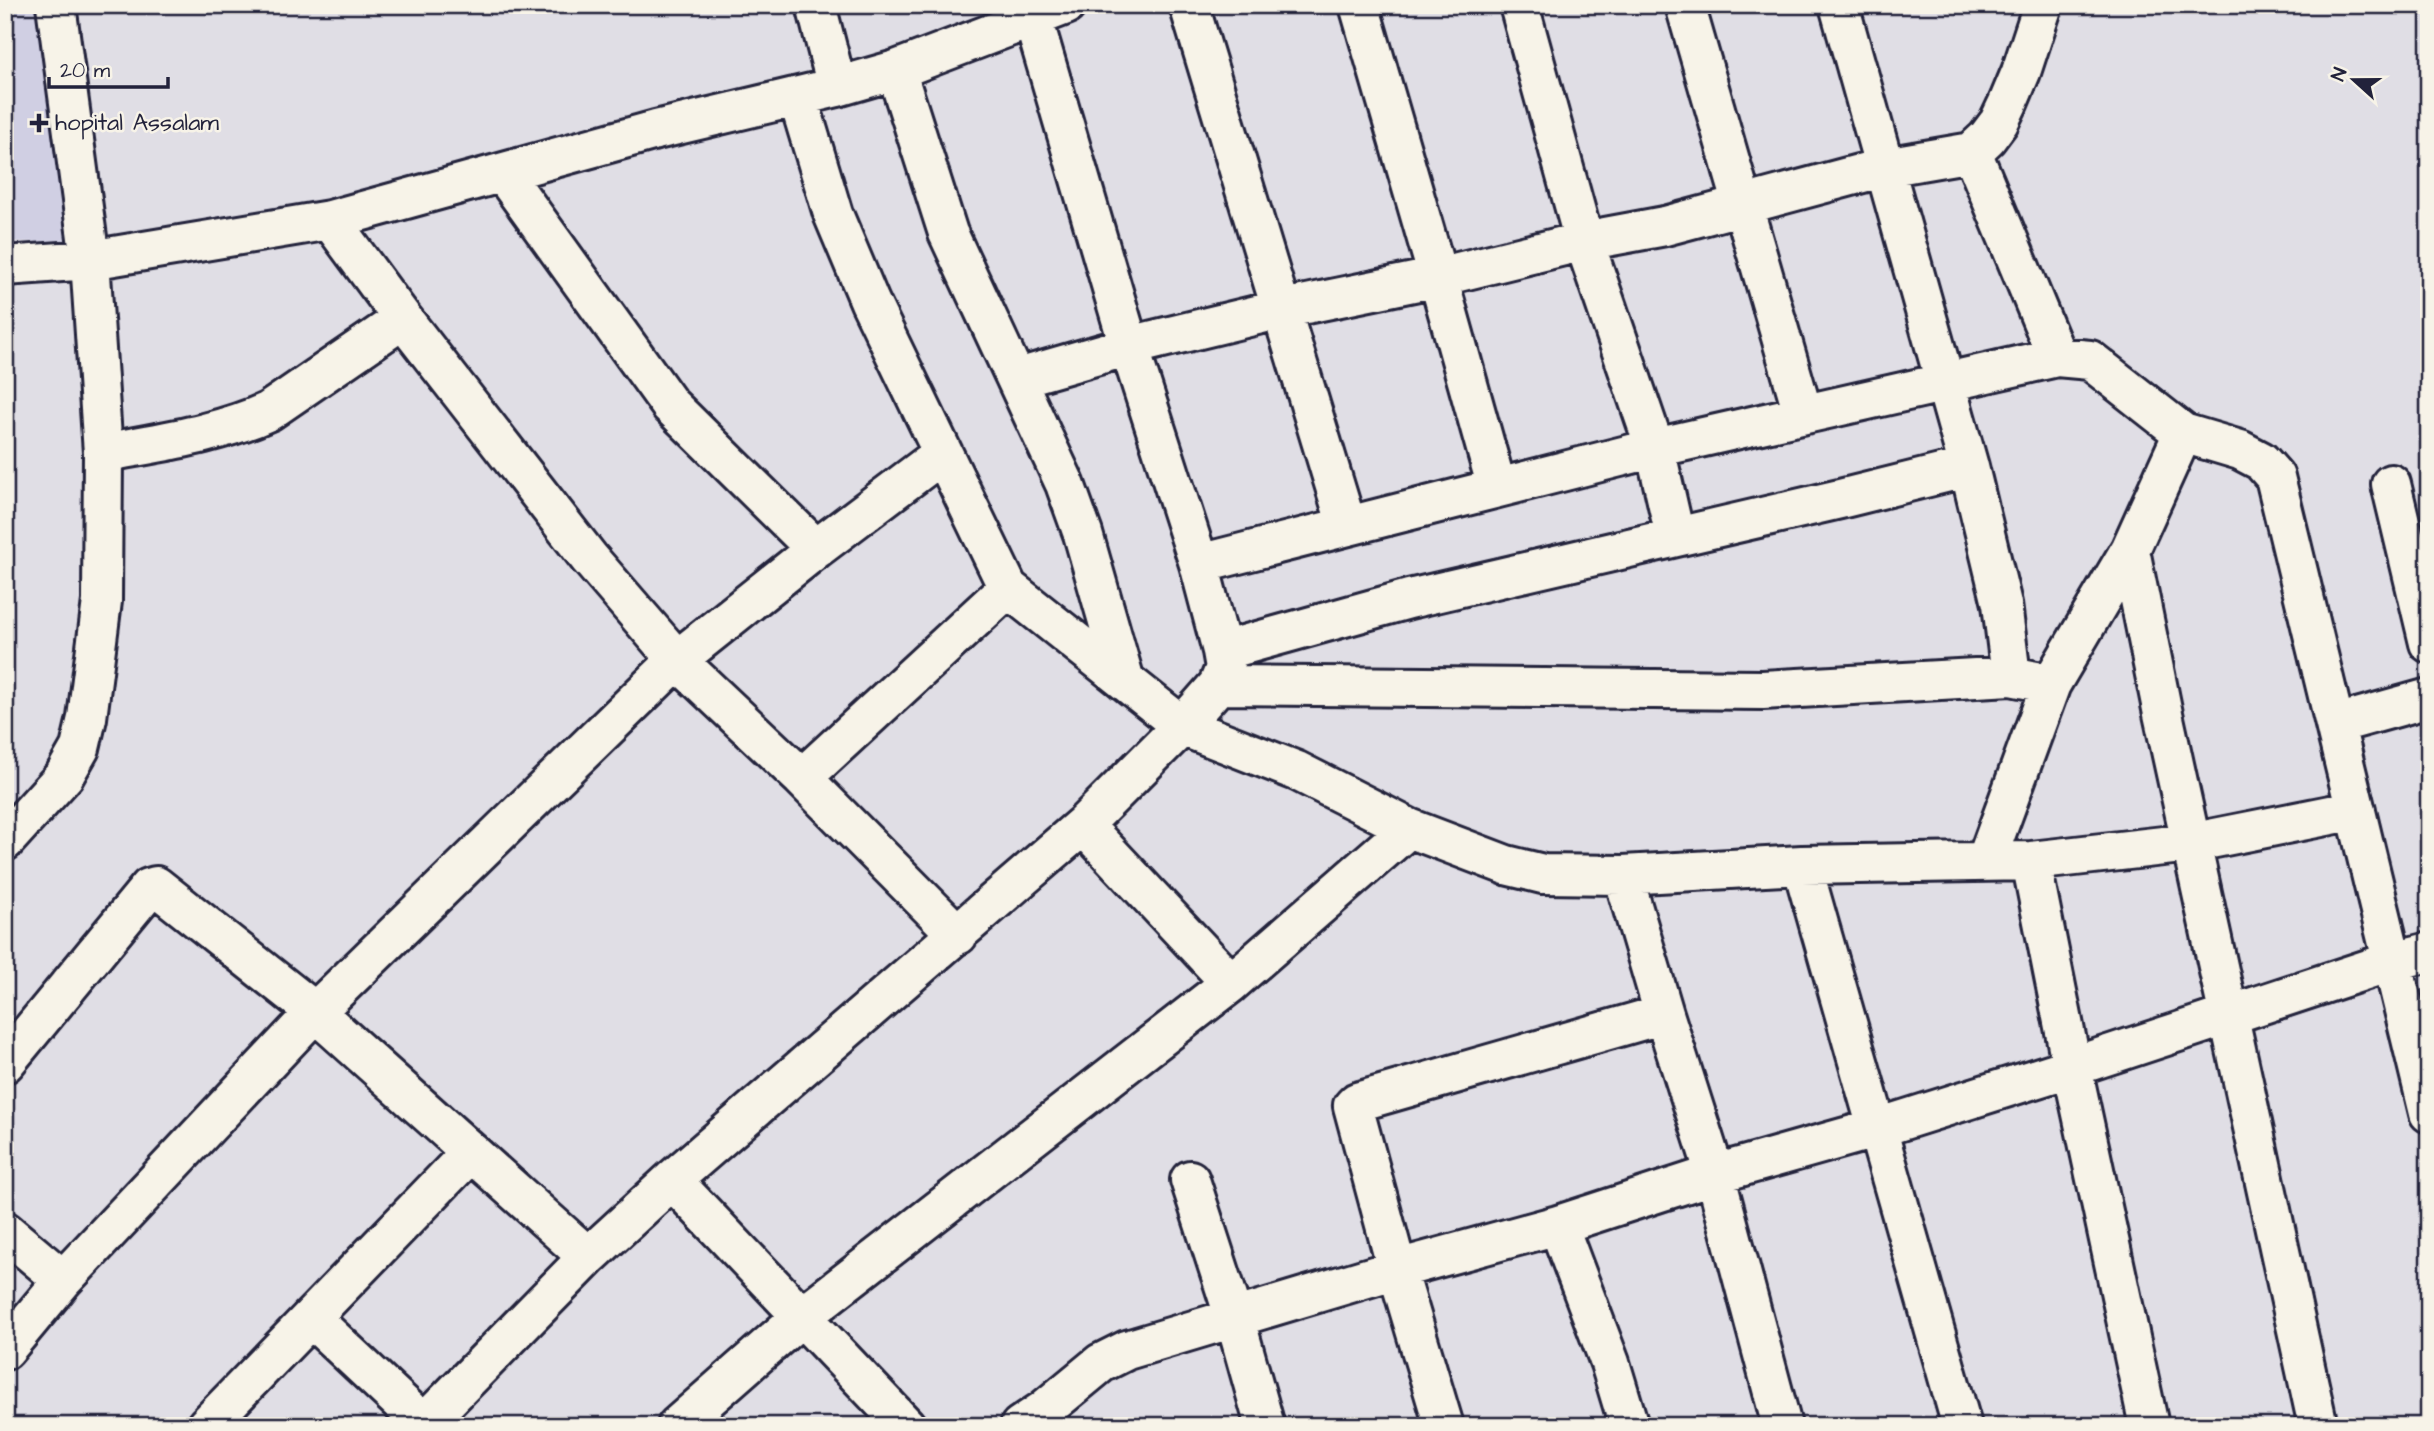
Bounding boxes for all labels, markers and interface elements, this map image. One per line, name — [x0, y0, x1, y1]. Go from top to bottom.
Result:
scale bar — [49, 46, 168, 90]
north arrow — [2318, 46, 2388, 116]
text: 20 m — [60, 56, 111, 85]
text: N — [2325, 64, 2354, 85]
place label: hopital Assalam — [55, 106, 219, 140]
marker: hopital Assalam — [29, 113, 49, 133]

